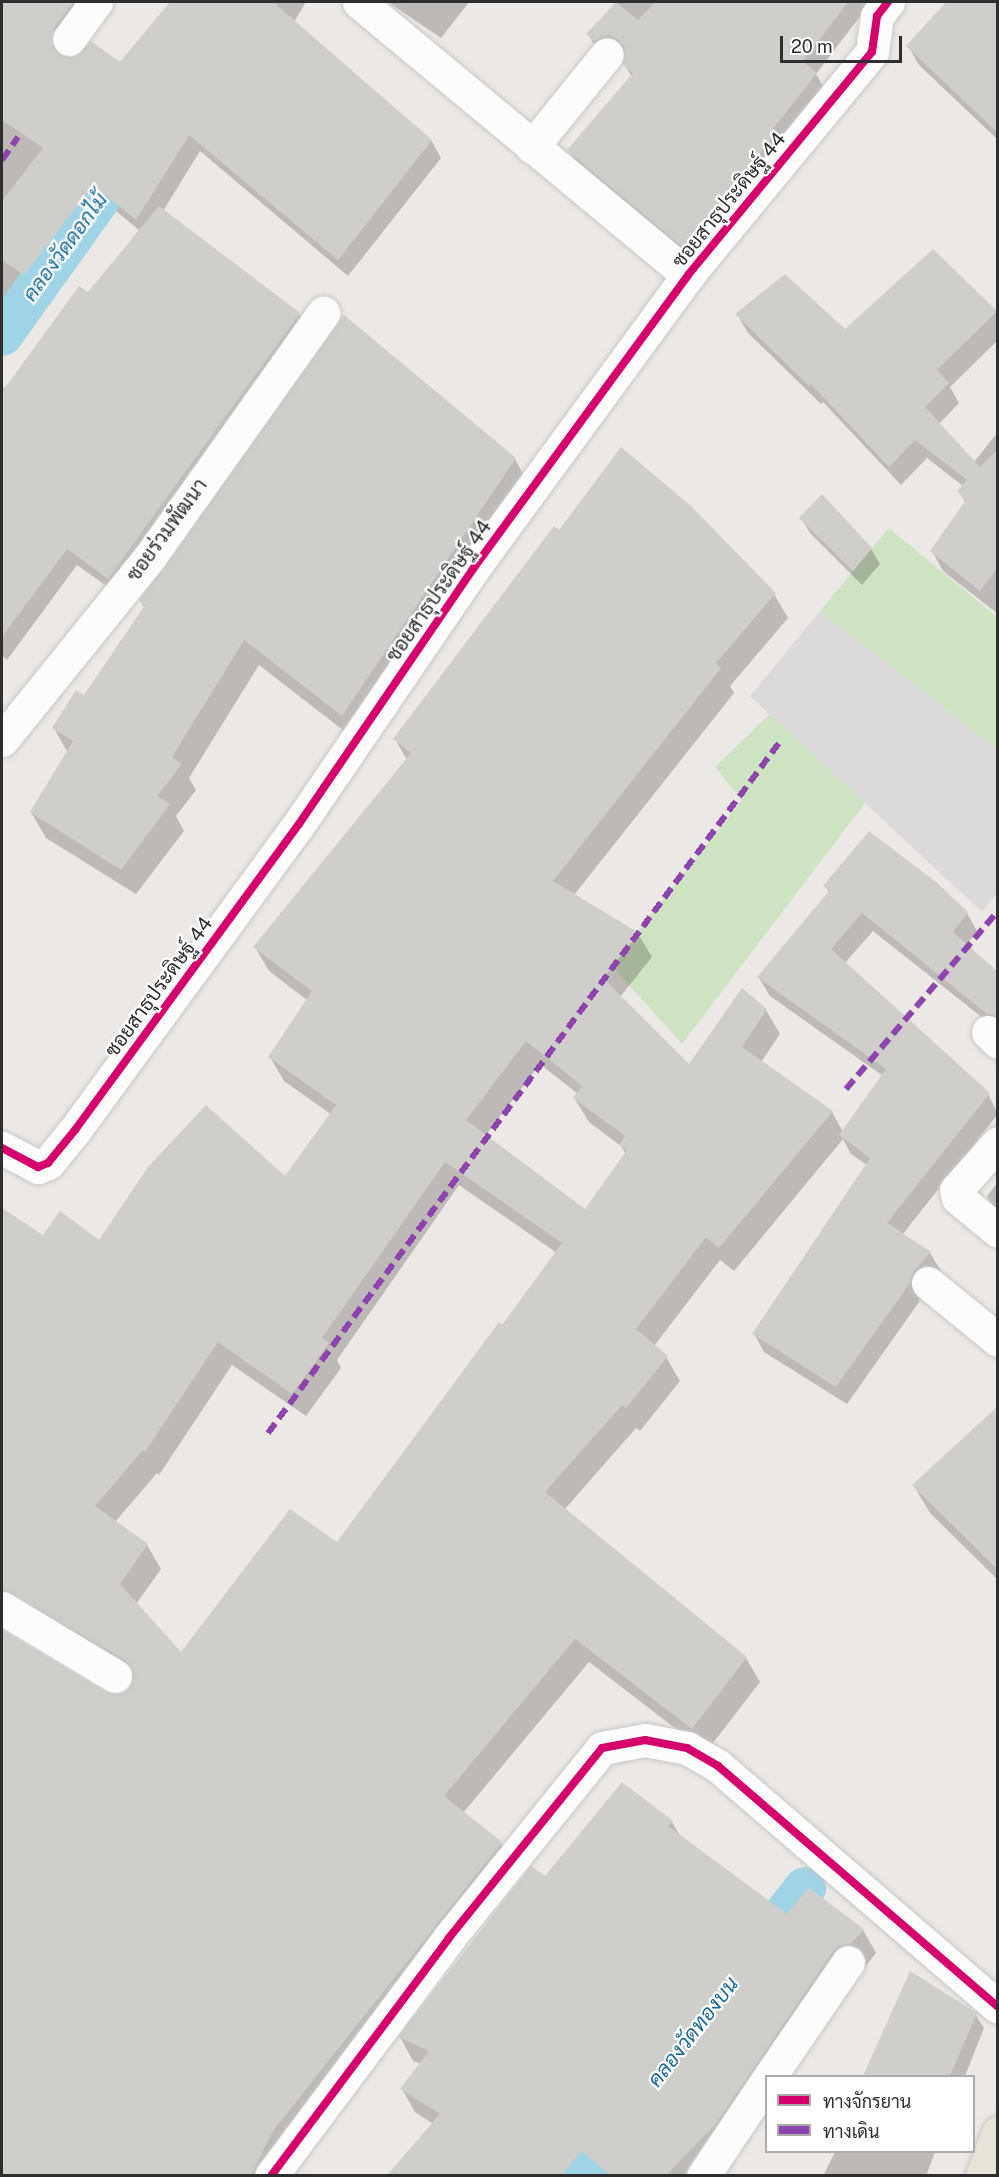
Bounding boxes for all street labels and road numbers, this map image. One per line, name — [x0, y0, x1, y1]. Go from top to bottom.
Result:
street label: ซอยสาธุประดิษฐ์ 44 — [667, 127, 791, 273]
street label: ซอยร่วมพัฒนา — [122, 474, 212, 586]
street label: ซอยสาธุประดิษฐ์ 44 — [381, 516, 497, 666]
street label: ซอยสาธุประดิษฐ์ 44 — [100, 912, 218, 1062]

